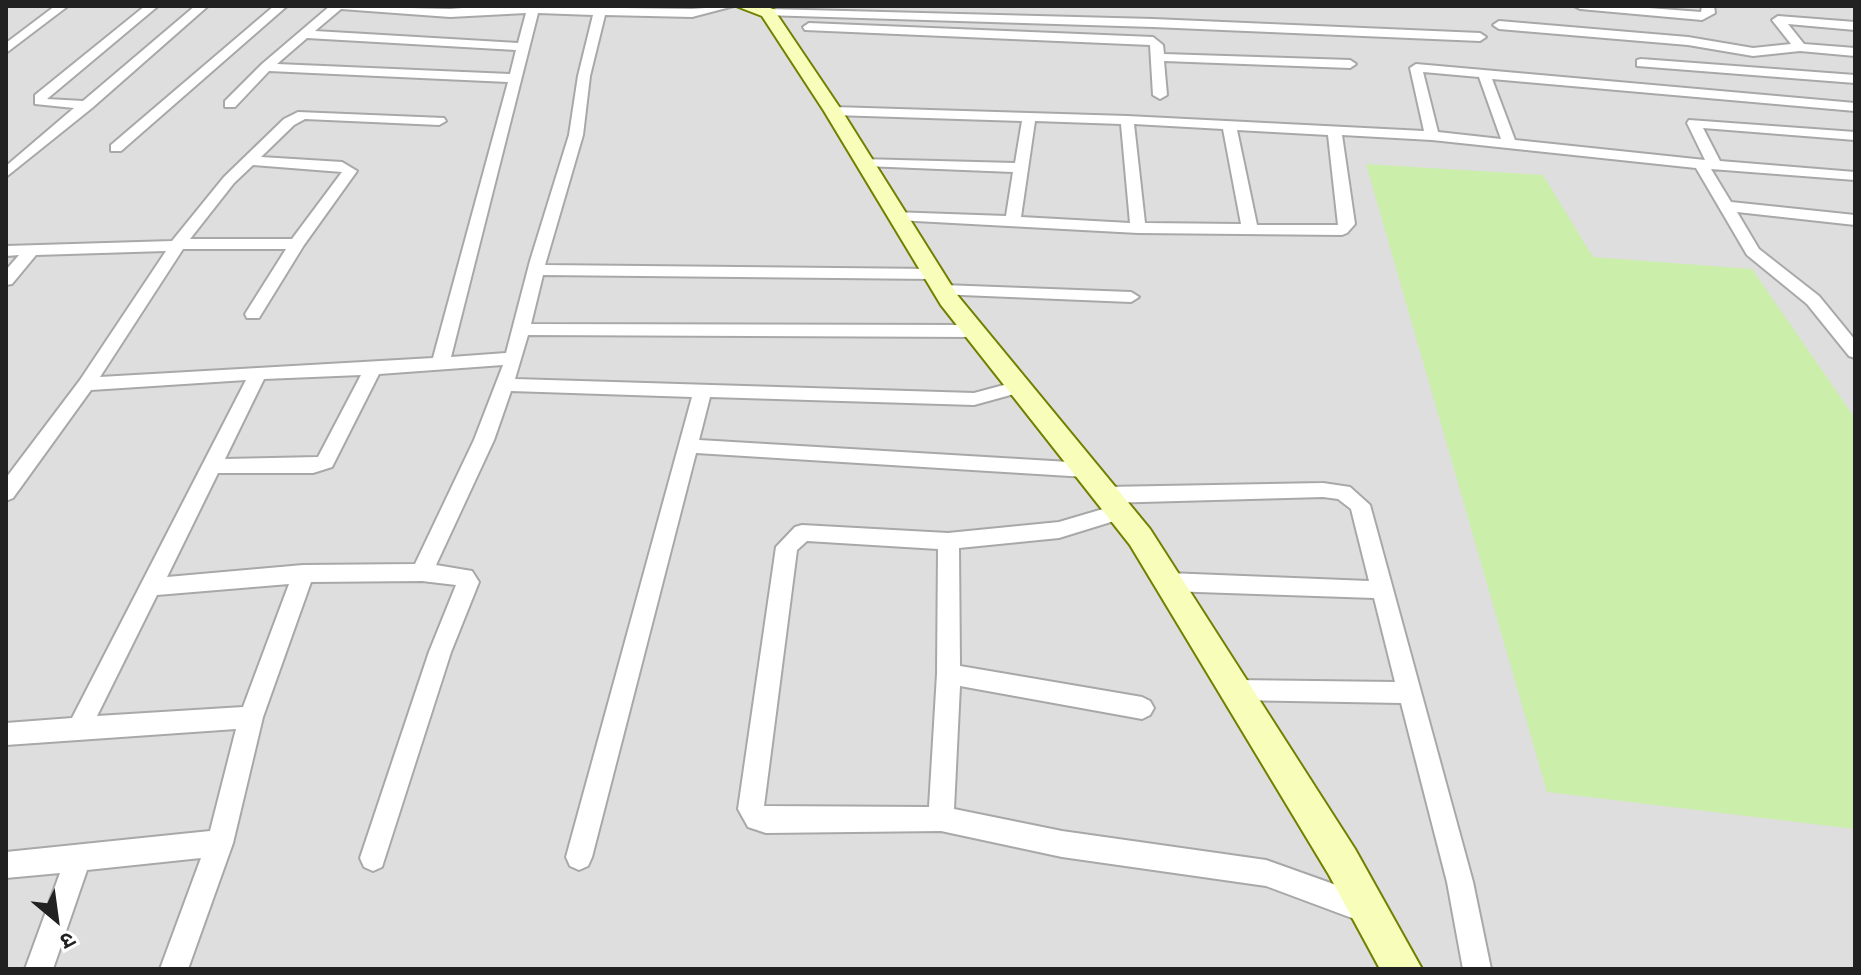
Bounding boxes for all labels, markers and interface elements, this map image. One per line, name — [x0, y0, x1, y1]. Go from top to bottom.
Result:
north arrow — [16, 879, 96, 959]
text: उ — [56, 925, 80, 955]

